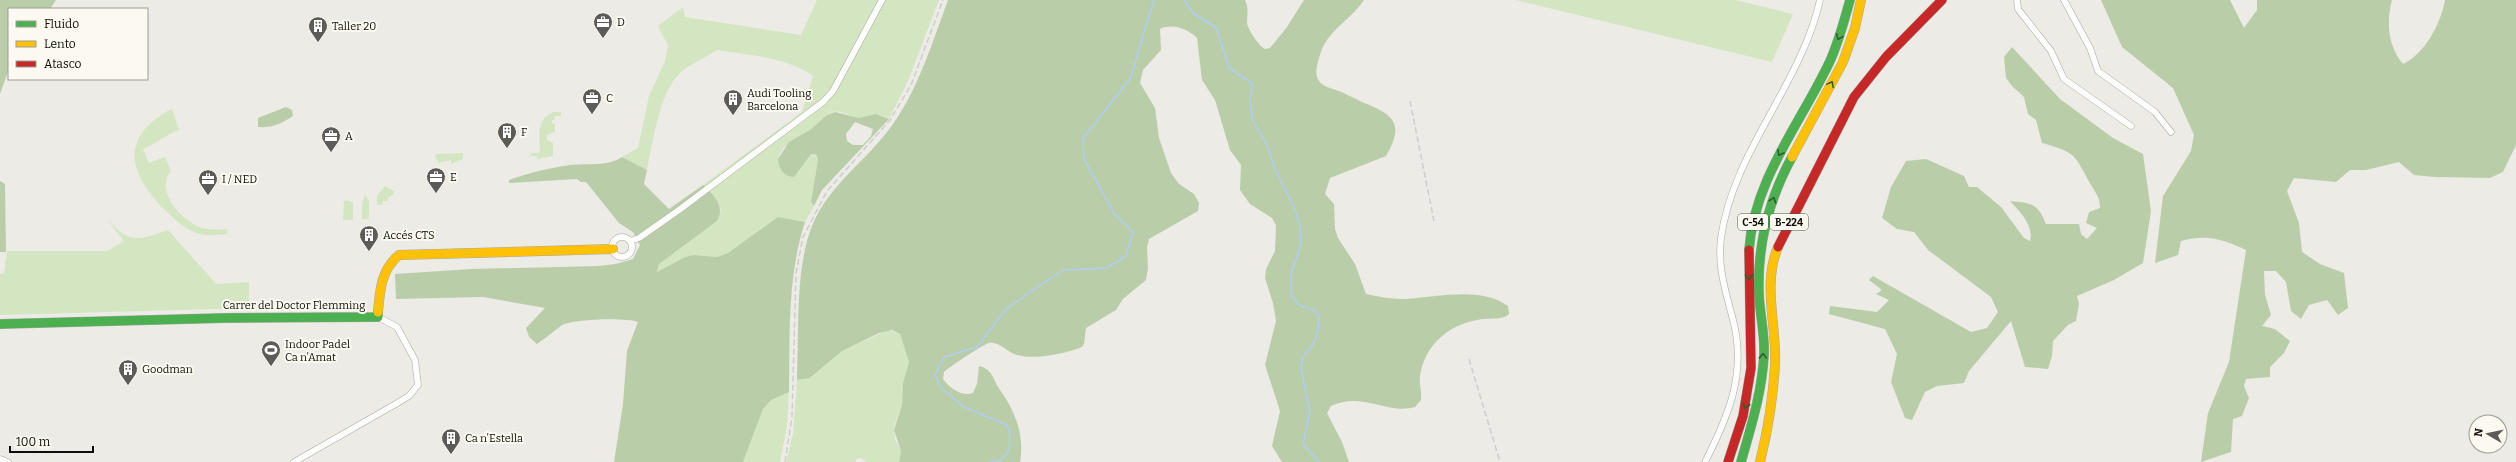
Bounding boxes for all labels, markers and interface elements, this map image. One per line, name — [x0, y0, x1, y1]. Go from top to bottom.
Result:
legend — [8, 8, 148, 80]
office icon: D — [592, 11, 614, 39]
building icon: Taller 20 — [307, 15, 329, 43]
place label: D — [617, 16, 625, 29]
text: Fluido — [44, 17, 79, 31]
place label: Taller 20 — [332, 20, 376, 33]
one-way arrow — [1836, 34, 1844, 41]
text: Lento — [44, 37, 76, 51]
text: Atasco — [44, 57, 82, 71]
one-way arrow — [1827, 81, 1834, 88]
office icon: C — [581, 87, 603, 115]
place label: Audi Tooling Barcelona — [747, 87, 811, 113]
building icon: Audi Tooling Barcelona — [722, 88, 744, 116]
place label: C — [606, 92, 613, 105]
building icon: F — [496, 121, 518, 149]
office icon: A — [320, 125, 342, 153]
place label: F — [521, 126, 527, 139]
place label: A — [345, 130, 353, 143]
one-way arrow — [1778, 149, 1785, 156]
office icon: E — [425, 166, 447, 194]
office icon: I / NED — [197, 168, 219, 196]
place label: E — [450, 171, 457, 184]
place label: I / NED — [222, 173, 257, 186]
one-way arrow — [1768, 196, 1776, 203]
road number: C-54 — [1738, 214, 1768, 230]
road number: B-224 — [1770, 214, 1808, 230]
building icon: Accés CTS — [358, 224, 380, 252]
place label: Accés CTS — [383, 229, 435, 242]
one-way arrow — [1744, 274, 1753, 280]
street label: Carrer del Doctor Flemming — [223, 299, 365, 312]
place label: Indoor Padel Ca n'Amat — [285, 338, 350, 364]
sports icon: Indoor Padel Ca n'Amat — [260, 339, 282, 367]
one-way arrow — [1759, 353, 1767, 359]
building icon: Goodman — [117, 358, 139, 386]
place label: Goodman — [142, 363, 193, 376]
one-way arrow — [1742, 403, 1750, 409]
north arrow — [2468, 414, 2508, 454]
building icon: Ca n'Estella — [440, 427, 462, 455]
text: N — [2472, 427, 2486, 438]
scale bar — [10, 428, 93, 454]
place label: Ca n'Estella — [465, 432, 523, 445]
text: 100 m — [16, 435, 51, 449]

